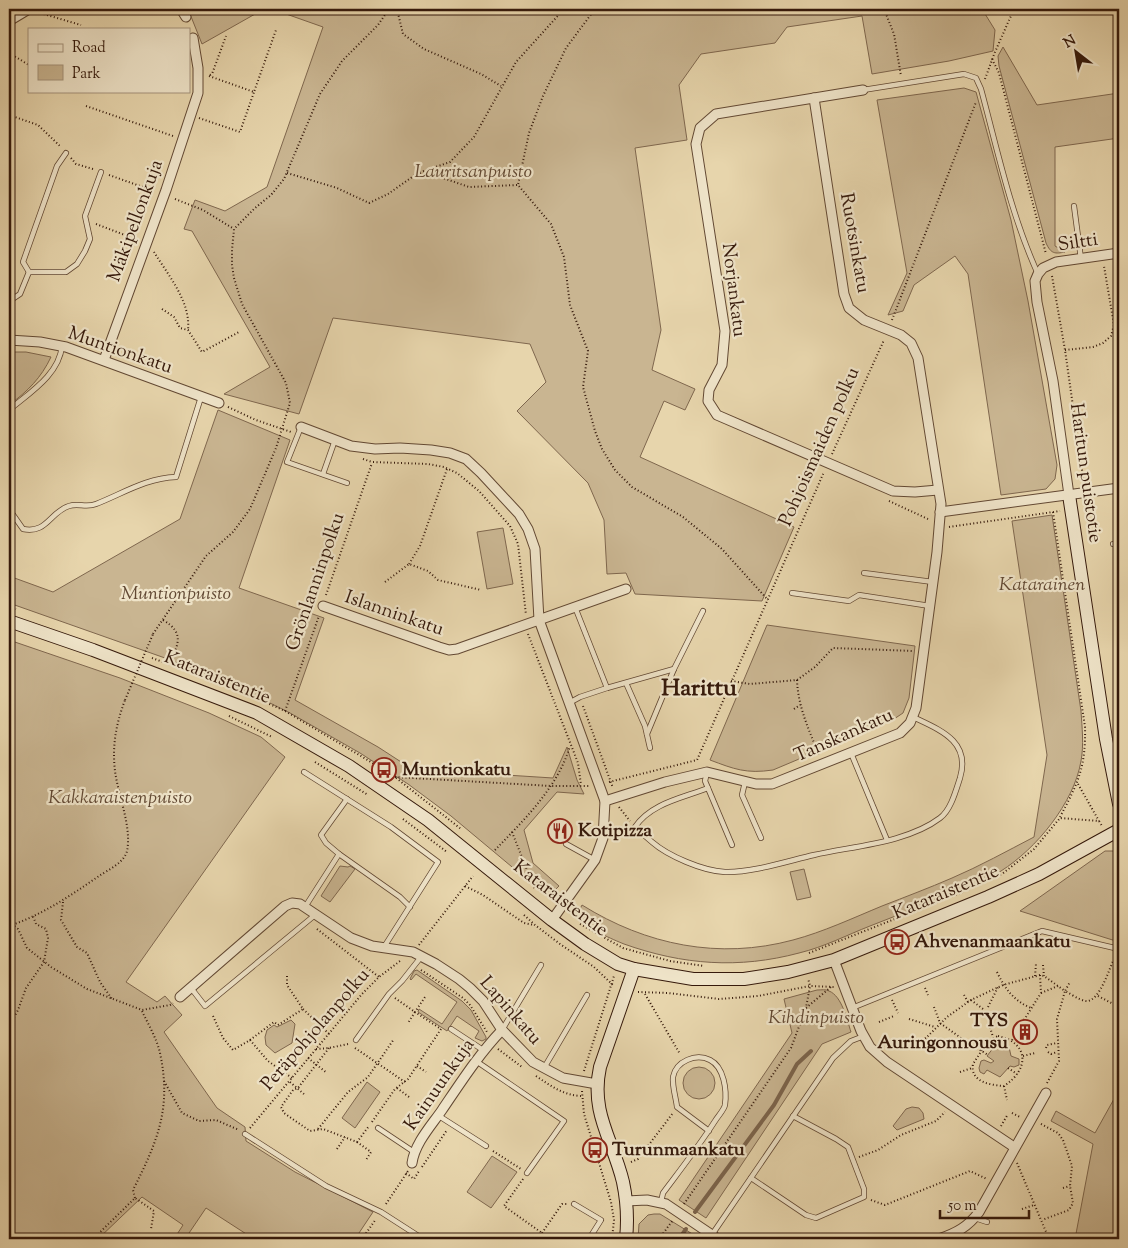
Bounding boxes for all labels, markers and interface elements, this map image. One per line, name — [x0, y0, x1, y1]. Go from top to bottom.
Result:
legend — [28, 28, 190, 92]
north arrow — [1050, 28, 1100, 78]
text: N — [1060, 31, 1080, 54]
text: Road — [72, 38, 106, 59]
text: Park — [72, 64, 101, 85]
street label: Mäkipellonkuja — [101, 156, 171, 286]
park label: Lauritsanpuisto — [414, 159, 532, 186]
street label: Ruotsinkatu — [832, 191, 876, 295]
street label: Siltti — [1056, 227, 1100, 259]
street label: Norjankatu — [714, 242, 752, 338]
street label: Muntionkatu — [64, 320, 176, 382]
street label: Pohjoismaiden polku — [773, 363, 867, 531]
street label: Haritun puistotie — [1062, 402, 1108, 545]
street label: Grönlanninpolku — [280, 509, 352, 655]
park label: Katarainen — [999, 572, 1085, 599]
park label: Muntionpuisto — [121, 581, 231, 608]
street label: Islanninkatu — [341, 584, 447, 644]
street label: Kataraistentie — [160, 644, 275, 712]
district label: Harittu — [661, 672, 737, 706]
street label: Tanskankatu — [790, 702, 898, 770]
bus stop icon: Muntionkatu — [371, 757, 397, 783]
place label: Muntionkatu — [402, 757, 511, 784]
park label: Kakkaraistenpuisto — [48, 785, 192, 812]
restaurant icon: Kotipizza — [547, 818, 573, 844]
place label: Kotipizza — [578, 818, 652, 845]
street label: Kataraistentie — [507, 854, 613, 944]
street label: Kataraistentie — [889, 858, 1003, 928]
bus stop icon: Ahvenanmaankatu — [884, 929, 910, 955]
place label: Ahvenanmaankatu — [914, 929, 1071, 956]
street label: Peräpohjolanpolku — [255, 963, 377, 1097]
street label: Lapinkatu — [472, 971, 548, 1051]
park label: Kihdinpuisto — [768, 1005, 864, 1032]
place label: TYS Auringonnousu — [877, 1008, 1008, 1057]
building icon: TYS Auringonnousu — [1012, 1019, 1038, 1045]
street label: Kainuunkuja — [398, 1033, 482, 1137]
bus stop icon: Turunmaankatu — [582, 1137, 608, 1163]
place label: Turunmaankatu — [612, 1137, 745, 1164]
scale bar — [940, 1188, 1029, 1220]
text: 50 m — [947, 1196, 977, 1217]

